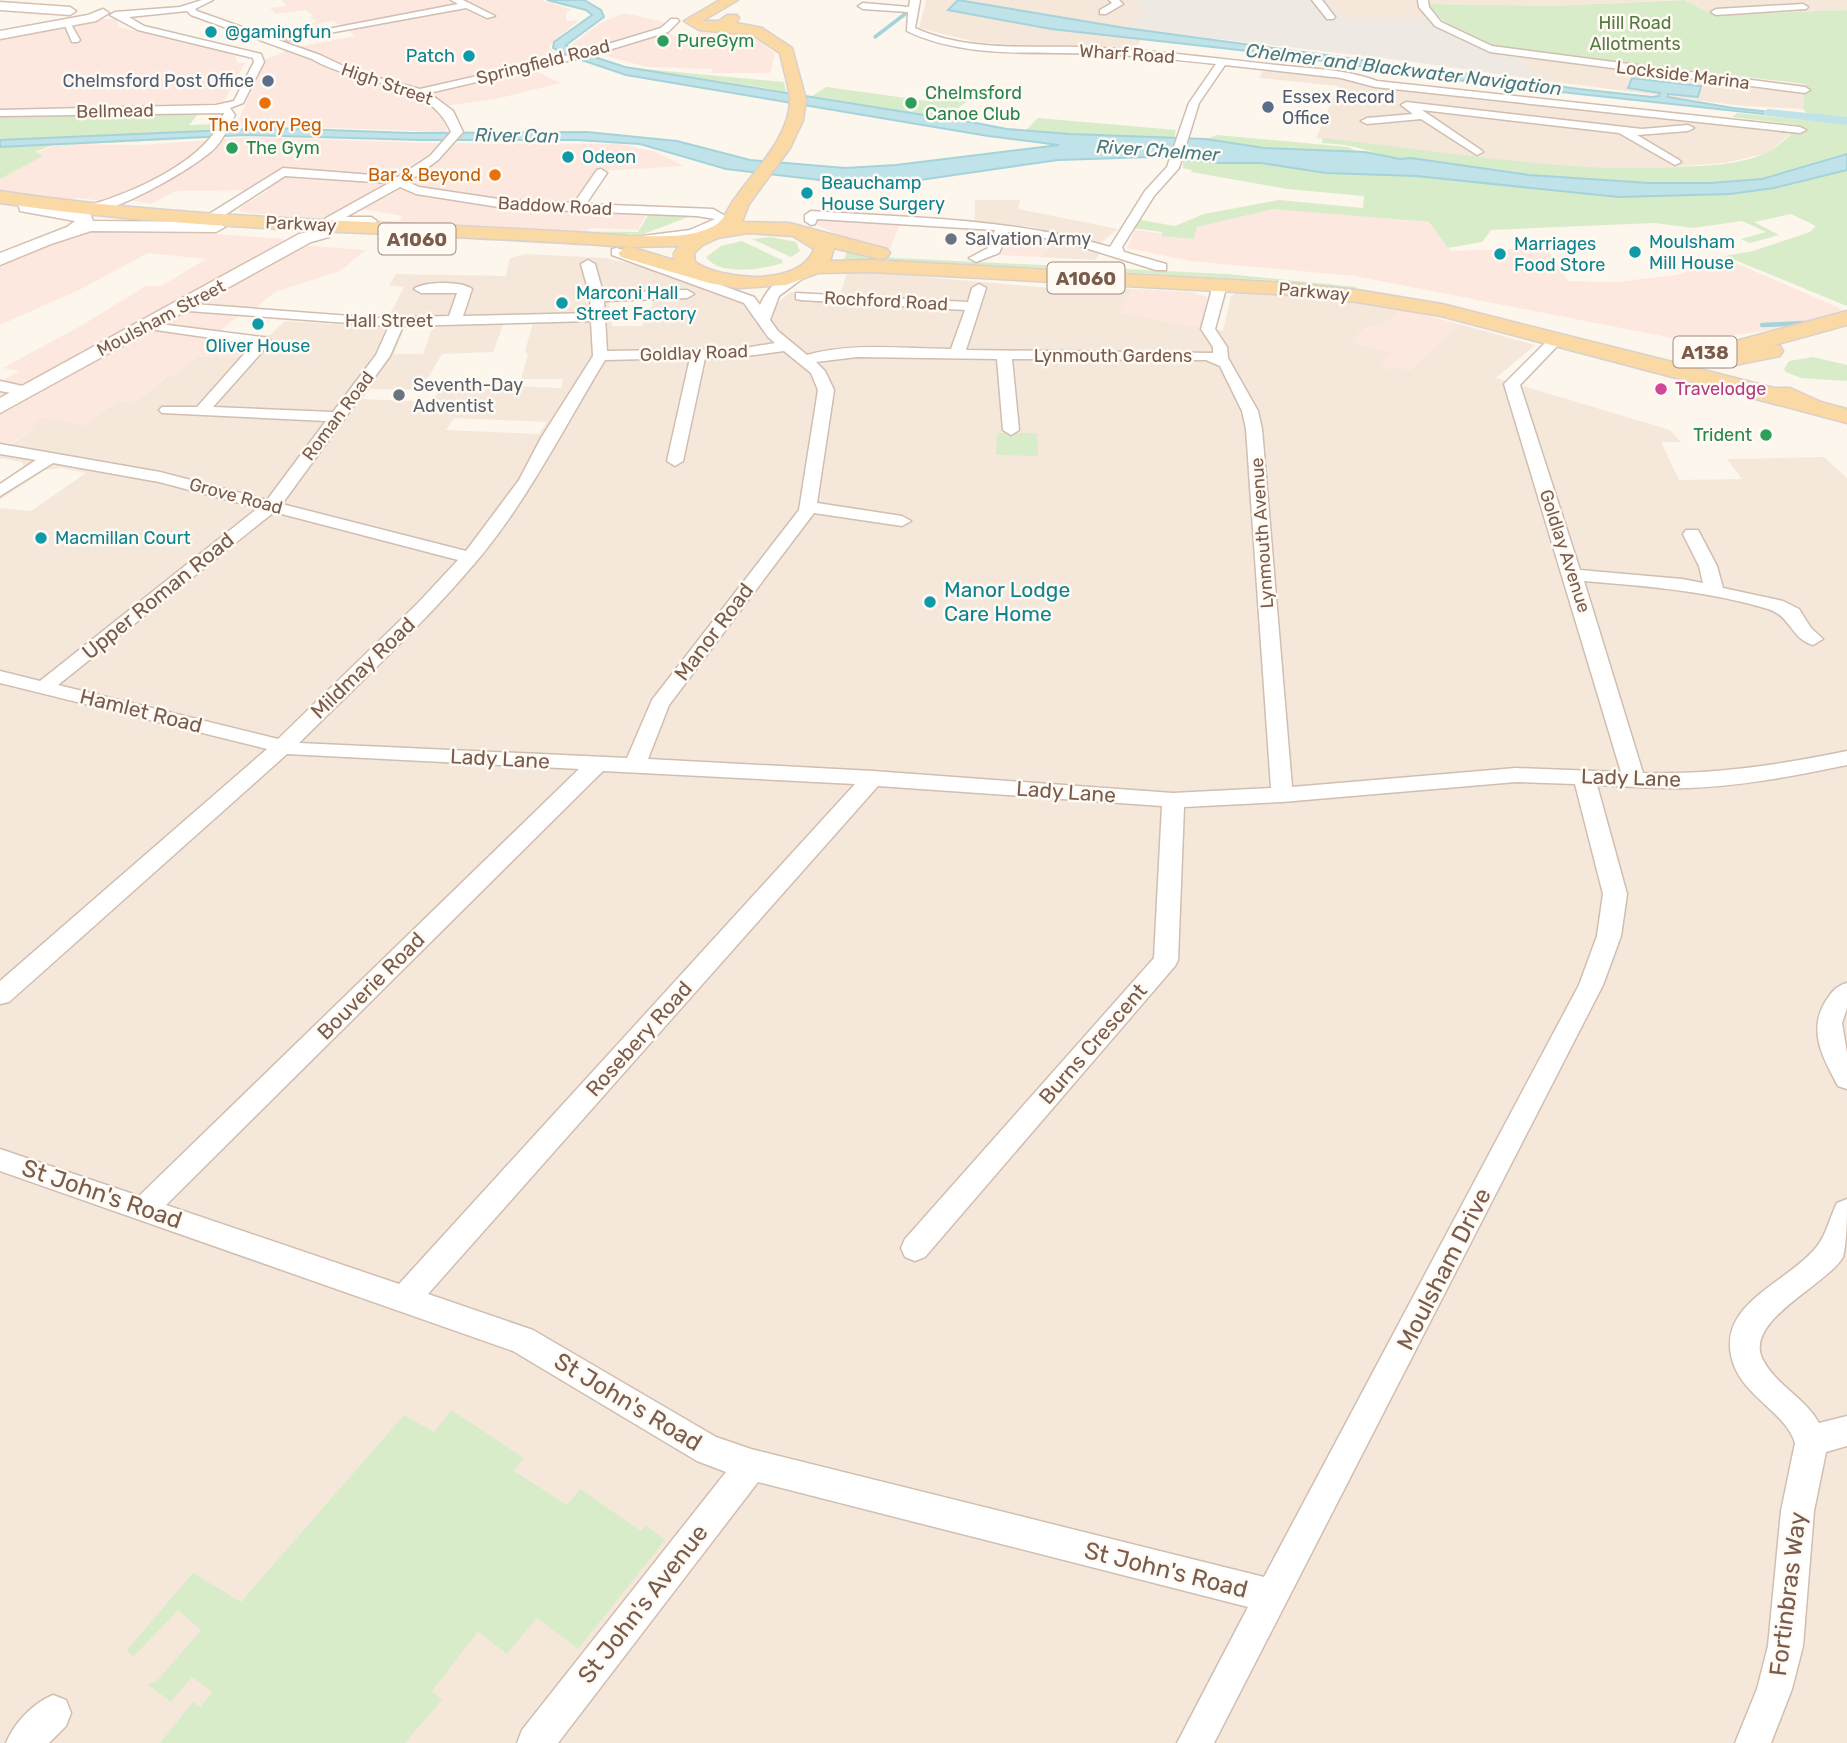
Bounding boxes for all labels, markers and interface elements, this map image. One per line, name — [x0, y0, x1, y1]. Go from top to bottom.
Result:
park label: Hill Road Allotments — [1589, 12, 1681, 55]
place label: @gamingfun — [225, 21, 331, 43]
marker: @gamingfun — [203, 24, 219, 40]
place label: PureGym — [677, 30, 754, 52]
marker: PureGym — [655, 33, 671, 49]
street label: Springfield Road — [474, 35, 612, 89]
water label: Chelmer and Blackwater Navigation — [1245, 39, 1563, 100]
street label: Wharf Road — [1078, 40, 1176, 68]
place label: Patch — [406, 45, 455, 67]
marker: Patch — [461, 48, 477, 64]
street label: Lockside Marina — [1615, 56, 1751, 94]
street label: High Street — [338, 58, 436, 110]
place label: Chelmsford Post Office — [63, 70, 254, 92]
marker: Chelmsford Post Office — [260, 73, 276, 89]
place label: Chelmsford Canoe Club — [925, 82, 1022, 125]
place label: Essex Record Office — [1282, 86, 1395, 129]
marker: The Ivory Peg — [257, 95, 273, 111]
marker: Chelmsford Canoe Club — [903, 95, 919, 111]
street label: Bellmead — [76, 99, 154, 123]
marker: Essex Record Office — [1260, 99, 1276, 115]
place label: The Ivory Peg — [208, 114, 322, 136]
water label: River Can — [474, 123, 560, 148]
water label: River Chelmer — [1095, 135, 1221, 166]
place label: The Gym — [246, 137, 320, 159]
marker: The Gym — [224, 140, 240, 156]
place label: Odeon — [582, 146, 636, 168]
marker: Odeon — [560, 149, 576, 165]
place label: Bar & Beyond — [368, 164, 481, 186]
marker: Bar & Beyond — [487, 167, 503, 183]
place label: Beauchamp House Surgery — [821, 172, 945, 215]
marker: Beauchamp House Surgery — [799, 185, 815, 201]
street label: Baddow Road — [497, 192, 613, 220]
street label: Parkway — [265, 211, 337, 237]
road number: A1060 — [378, 224, 456, 255]
place label: Salvation Army — [965, 228, 1091, 250]
marker: Salvation Army — [943, 231, 959, 247]
place label: Moulsham Mill House — [1649, 231, 1735, 274]
place label: Marriages Food Store — [1514, 233, 1605, 276]
marker: Moulsham Mill House — [1627, 244, 1643, 260]
marker: Marriages Food Store — [1492, 246, 1508, 262]
road number: A1060 — [1048, 262, 1124, 294]
street label: Moulsham Street — [93, 275, 229, 361]
street label: Parkway — [1278, 278, 1351, 306]
place label: Marconi Hall Street Factory — [576, 282, 697, 325]
street label: Rochford Road — [823, 287, 949, 315]
marker: Marconi Hall Street Factory — [554, 295, 570, 311]
street label: Hall Street — [345, 310, 433, 332]
marker: Oliver House — [250, 316, 266, 332]
place label: Oliver House — [206, 335, 310, 357]
road number: A138 — [1674, 336, 1736, 368]
street label: Goldlay Road — [639, 340, 749, 366]
street label: Lynmouth Gardens — [1034, 345, 1192, 367]
street label: Roman Road — [297, 367, 379, 465]
place label: Seventh-Day Adventist — [413, 374, 523, 417]
place label: Travelodge — [1675, 378, 1766, 400]
marker: Travelodge — [1653, 381, 1669, 397]
marker: Seventh-Day Adventist — [391, 387, 407, 403]
place label: Trident — [1693, 424, 1752, 446]
marker: Trident — [1758, 427, 1774, 443]
street label: Lynmouth Avenue — [1246, 457, 1278, 609]
street label: Grove Road — [187, 473, 285, 519]
street label: Goldlay Avenue — [1535, 487, 1595, 615]
place label: Macmillan Court — [55, 527, 191, 549]
street label: Upper Roman Road — [77, 527, 239, 664]
marker: Macmillan Court — [33, 530, 49, 546]
place label: Manor Lodge Care Home — [944, 577, 1070, 626]
street label: Manor Road — [669, 578, 758, 685]
marker: Manor Lodge Care Home — [922, 594, 938, 610]
street label: Mildmay Road — [305, 612, 420, 724]
street label: Hamlet Road — [77, 683, 205, 738]
street label: Lady Lane — [449, 743, 551, 774]
street label: Lady Lane — [1581, 763, 1681, 792]
street label: Lady Lane — [1015, 776, 1117, 807]
street label: Bouverie Road — [312, 927, 430, 1045]
street label: Rosebery Road — [580, 976, 697, 1101]
street label: Burns Crescent — [1033, 978, 1152, 1109]
street label: St John's Road — [18, 1154, 186, 1234]
street label: Moulsham Drive — [1391, 1183, 1497, 1355]
street label: St John's Road — [549, 1347, 707, 1457]
street label: Fortinbras Way — [1764, 1510, 1812, 1678]
street label: St John's Avenue — [572, 1519, 714, 1689]
street label: St John's Road — [1081, 1536, 1251, 1604]

